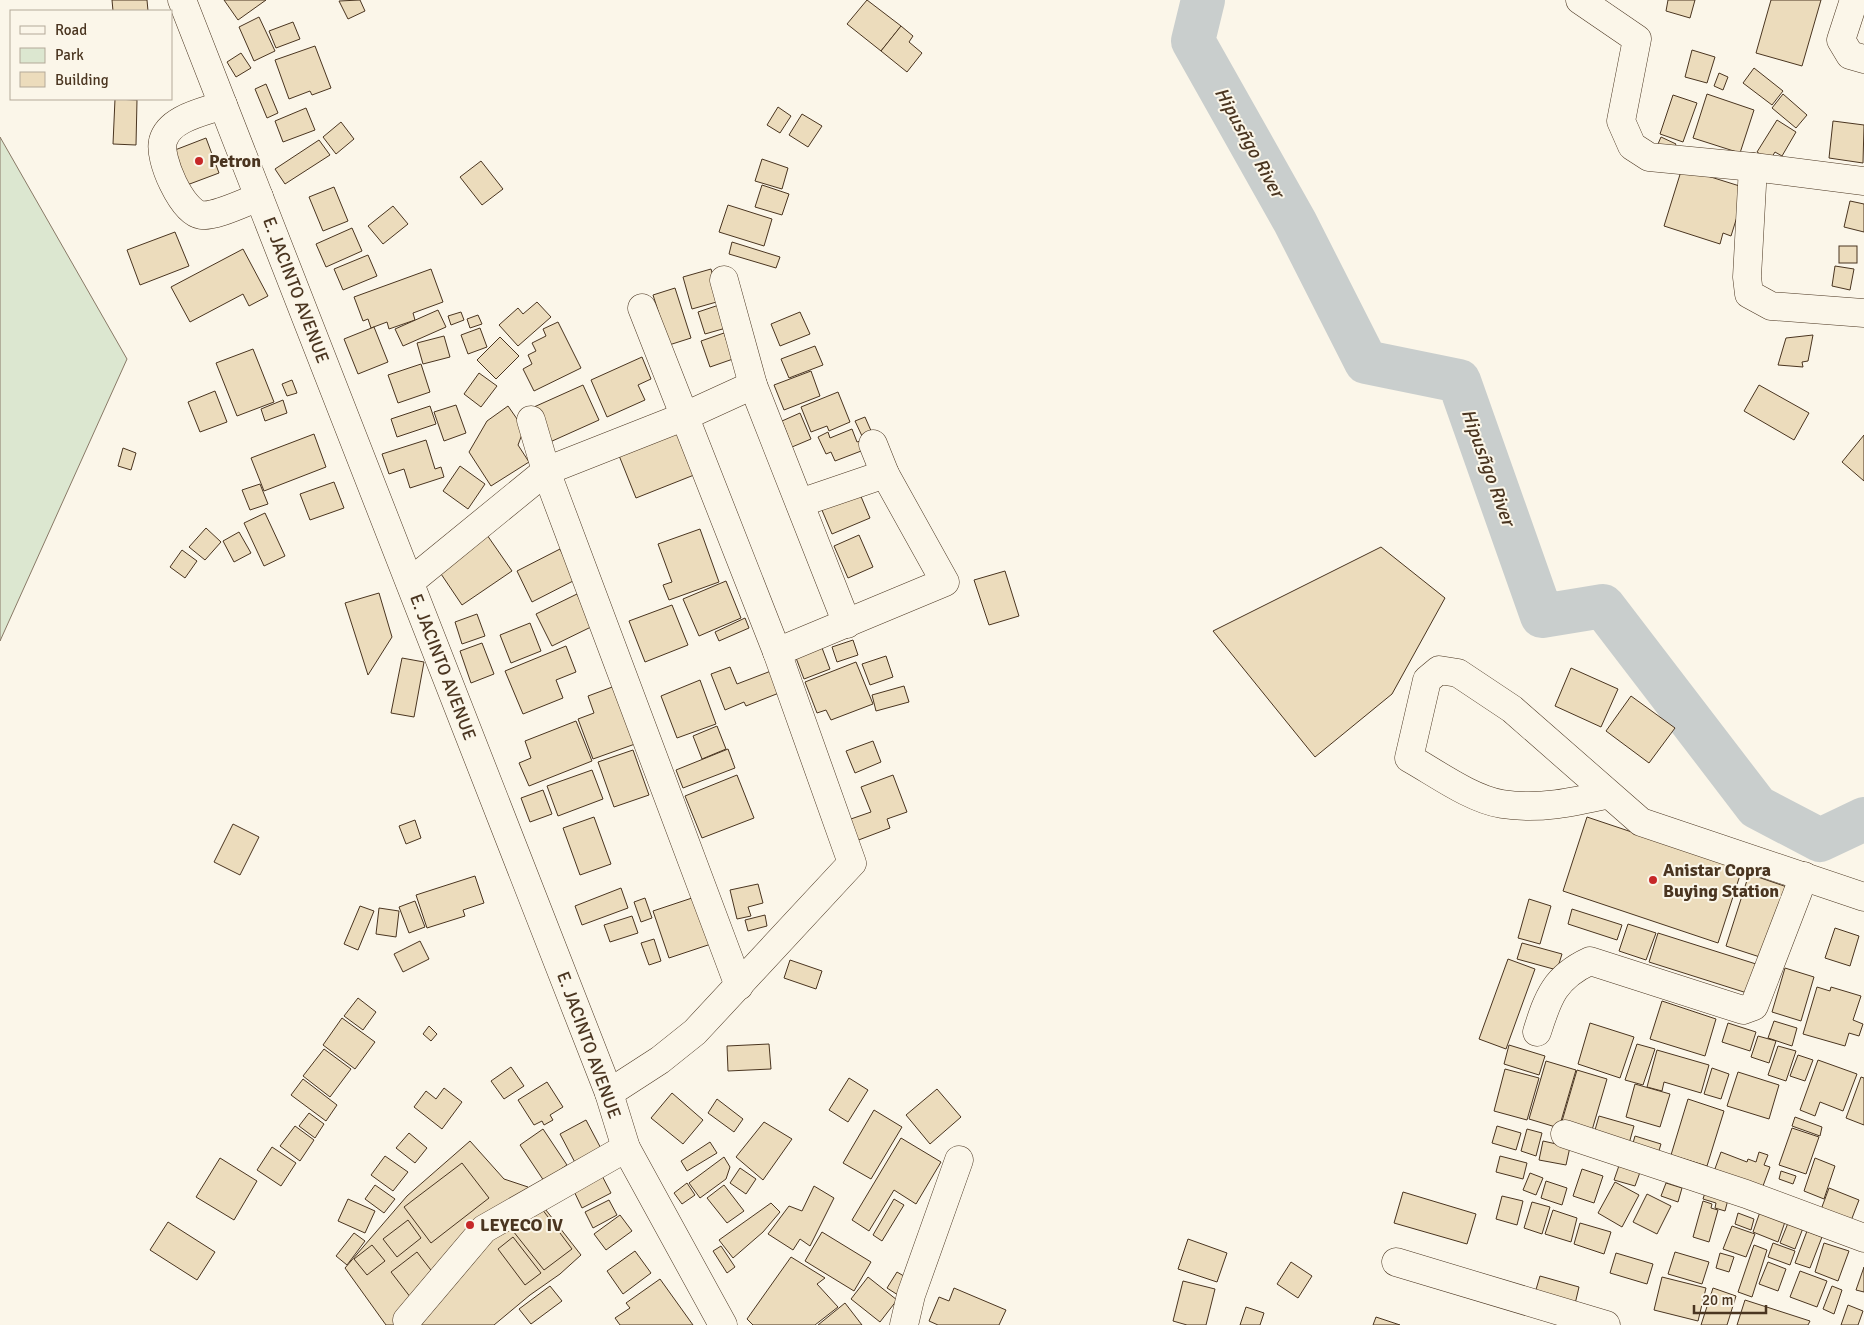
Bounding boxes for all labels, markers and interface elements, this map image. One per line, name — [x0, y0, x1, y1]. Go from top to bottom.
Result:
legend — [10, 10, 172, 100]
text: Road — [55, 21, 87, 39]
text: Park — [55, 46, 84, 64]
text: Building — [55, 71, 109, 89]
water label: Hipusñgo River — [1209, 83, 1291, 204]
place label: Petron — [209, 150, 261, 172]
marker: Petron — [193, 155, 205, 167]
street label: E. JACINTO AVENUE — [258, 214, 334, 366]
water label: Hipusñgo River — [1456, 406, 1521, 532]
street label: E. JACINTO AVENUE — [405, 591, 481, 743]
place label: Anistar Copra Buying Station — [1663, 859, 1779, 902]
marker: Anistar Copra Buying Station — [1647, 874, 1659, 886]
street label: E. JACINTO AVENUE — [552, 968, 626, 1122]
place label: LEYECO IV — [480, 1214, 563, 1236]
marker: LEYECO IV — [464, 1219, 476, 1231]
scale bar — [1694, 1282, 1766, 1314]
text: 20 m — [1702, 1291, 1733, 1309]

